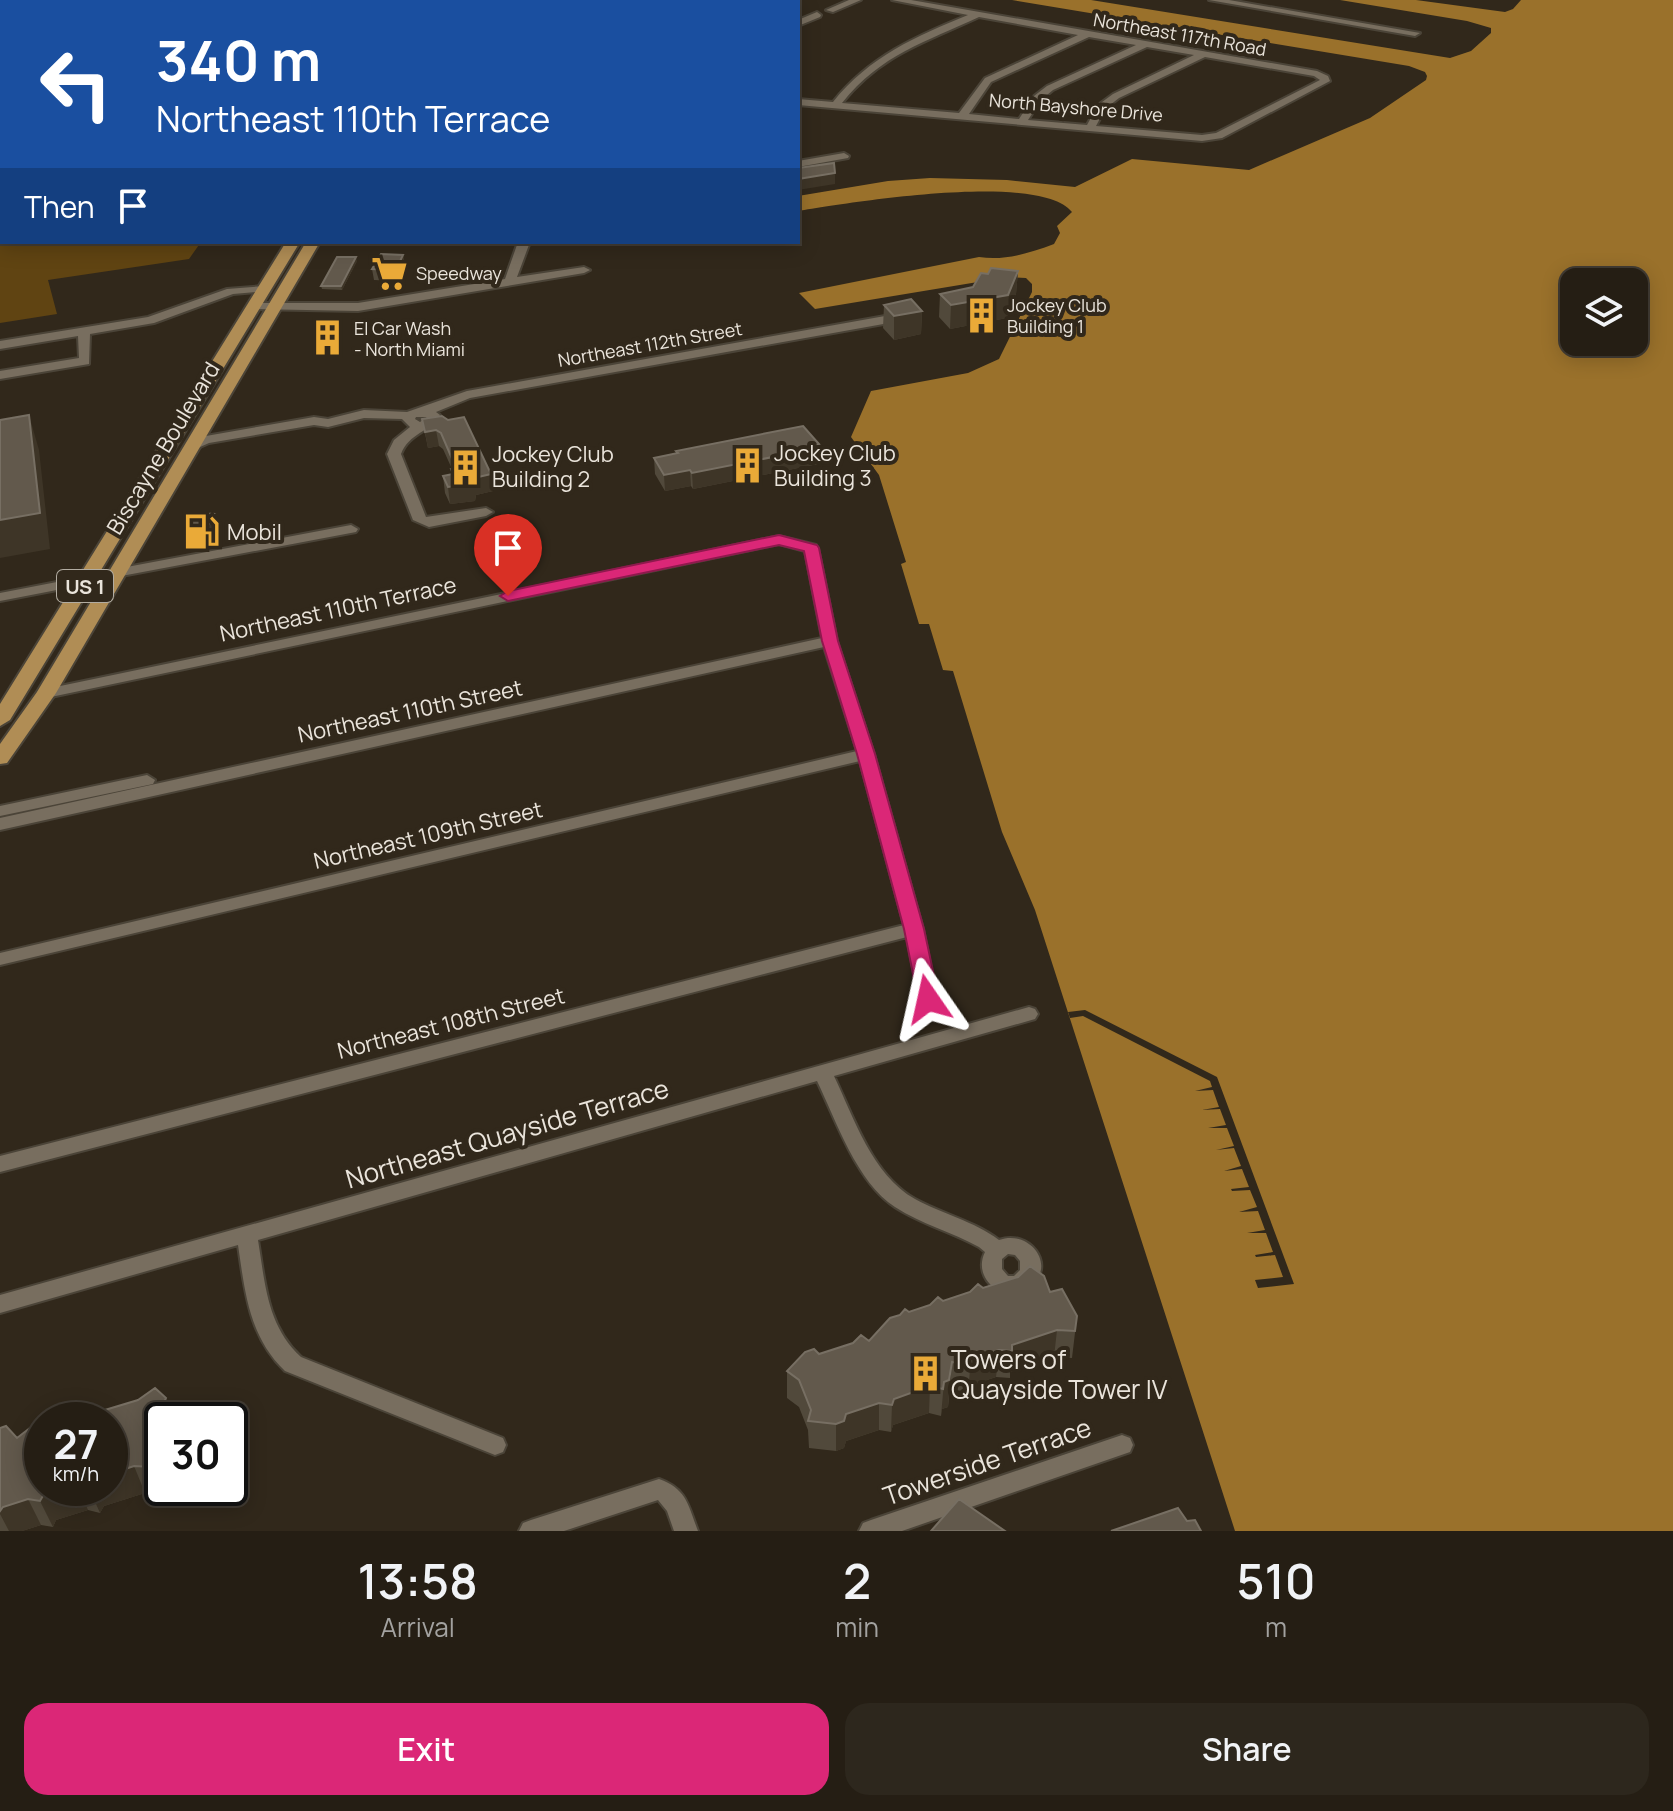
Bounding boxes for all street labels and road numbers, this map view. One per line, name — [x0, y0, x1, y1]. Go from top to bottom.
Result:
street label: Northeast 117th Road — [1092, 7, 1268, 61]
street label: North Bayshore Drive — [988, 87, 1164, 127]
street label: Northeast 112th Street — [556, 316, 744, 372]
street label: Biscayne Boulevard — [100, 356, 226, 540]
street label: Northeast 110th Terrace — [217, 569, 459, 649]
road number: US 1 — [57, 570, 113, 602]
street label: Northeast 110th Street — [295, 672, 525, 749]
street label: Northeast 109th Street — [311, 794, 546, 876]
street label: Northeast 108th Street — [334, 980, 568, 1066]
street label: Northeast Quayside Terrace — [341, 1070, 673, 1196]
street label: Towerside Terrace — [878, 1409, 1096, 1513]

